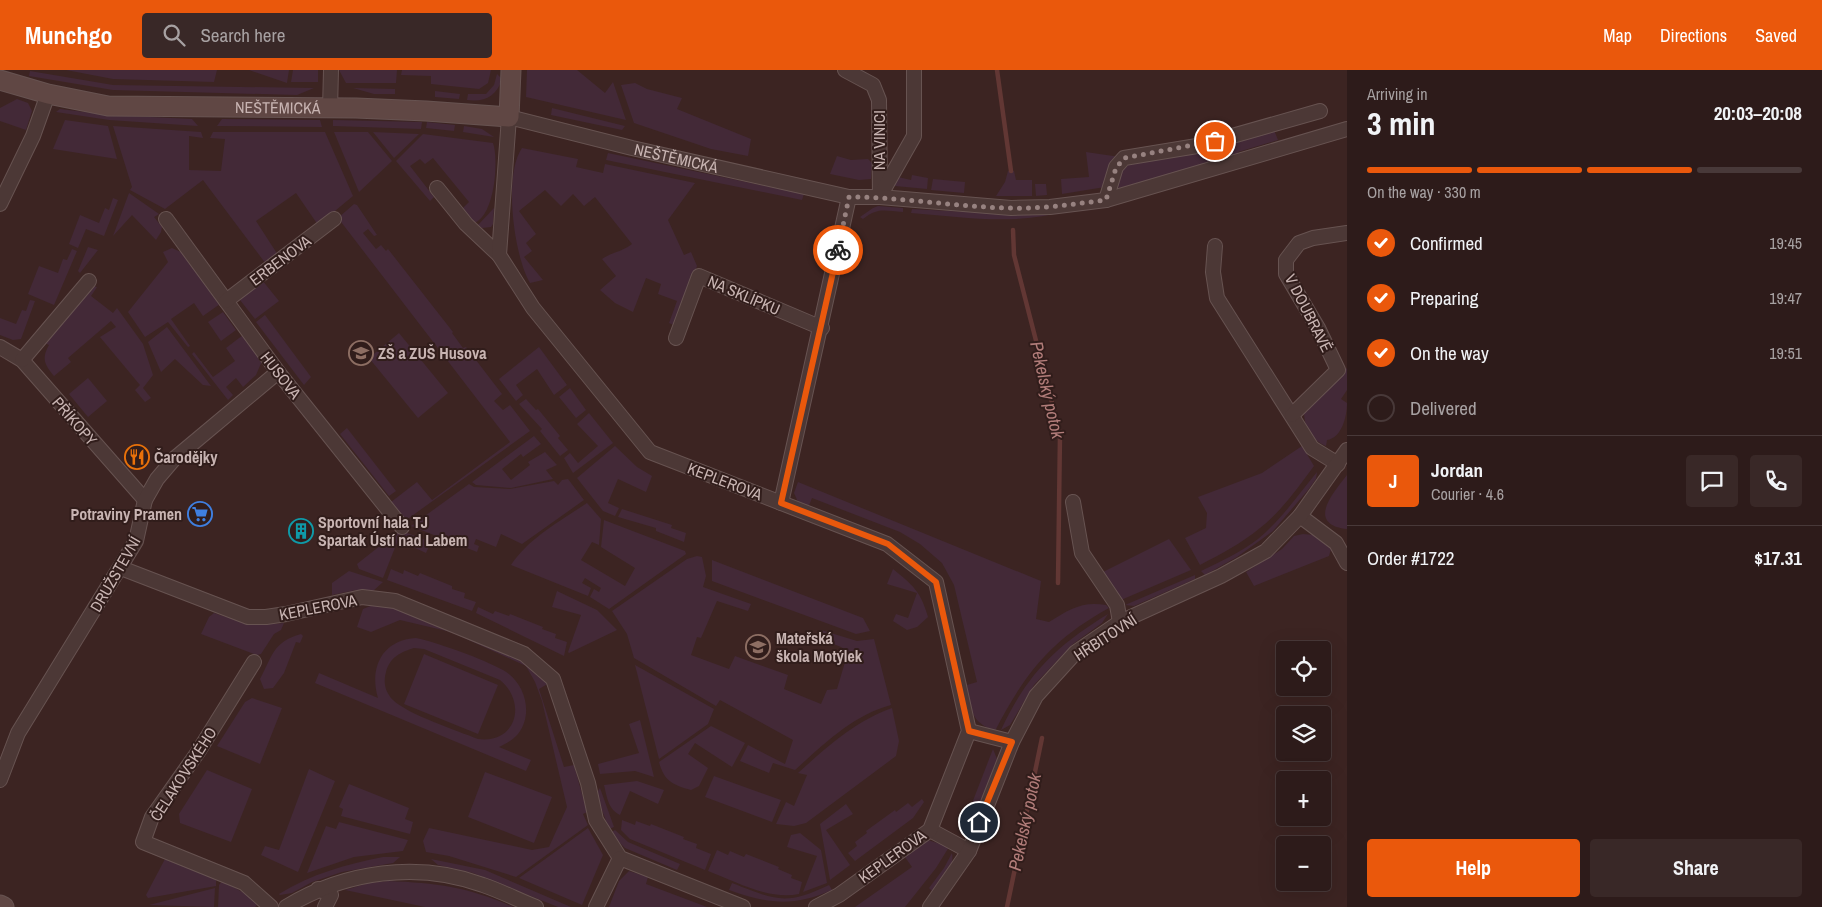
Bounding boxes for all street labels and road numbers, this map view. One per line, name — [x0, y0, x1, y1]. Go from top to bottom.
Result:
street label: NEŠTĚMICKÁ — [235, 96, 321, 119]
street label: NA VINICI — [868, 110, 890, 170]
street label: NEŠTĚMICKÁ — [632, 138, 720, 178]
street label: ERBENOVA — [245, 229, 316, 290]
street label: NA SKLÍPKU — [704, 270, 784, 320]
street label: V DOUBRAVĚ — [1280, 270, 1338, 356]
street label: HUSOVA — [256, 347, 307, 403]
street label: PŘÍKOPY — [48, 392, 103, 450]
street label: KEPLEROVA — [684, 457, 766, 505]
street label: DRUŽSTEVNÍ — [85, 532, 146, 616]
street label: KEPLEROVA — [277, 589, 359, 625]
street label: HŘBITOVNÍ — [1069, 608, 1141, 666]
street label: ČELAKOVSKÉHO — [144, 723, 222, 825]
street label: KEPLEROVA — [854, 824, 930, 888]

